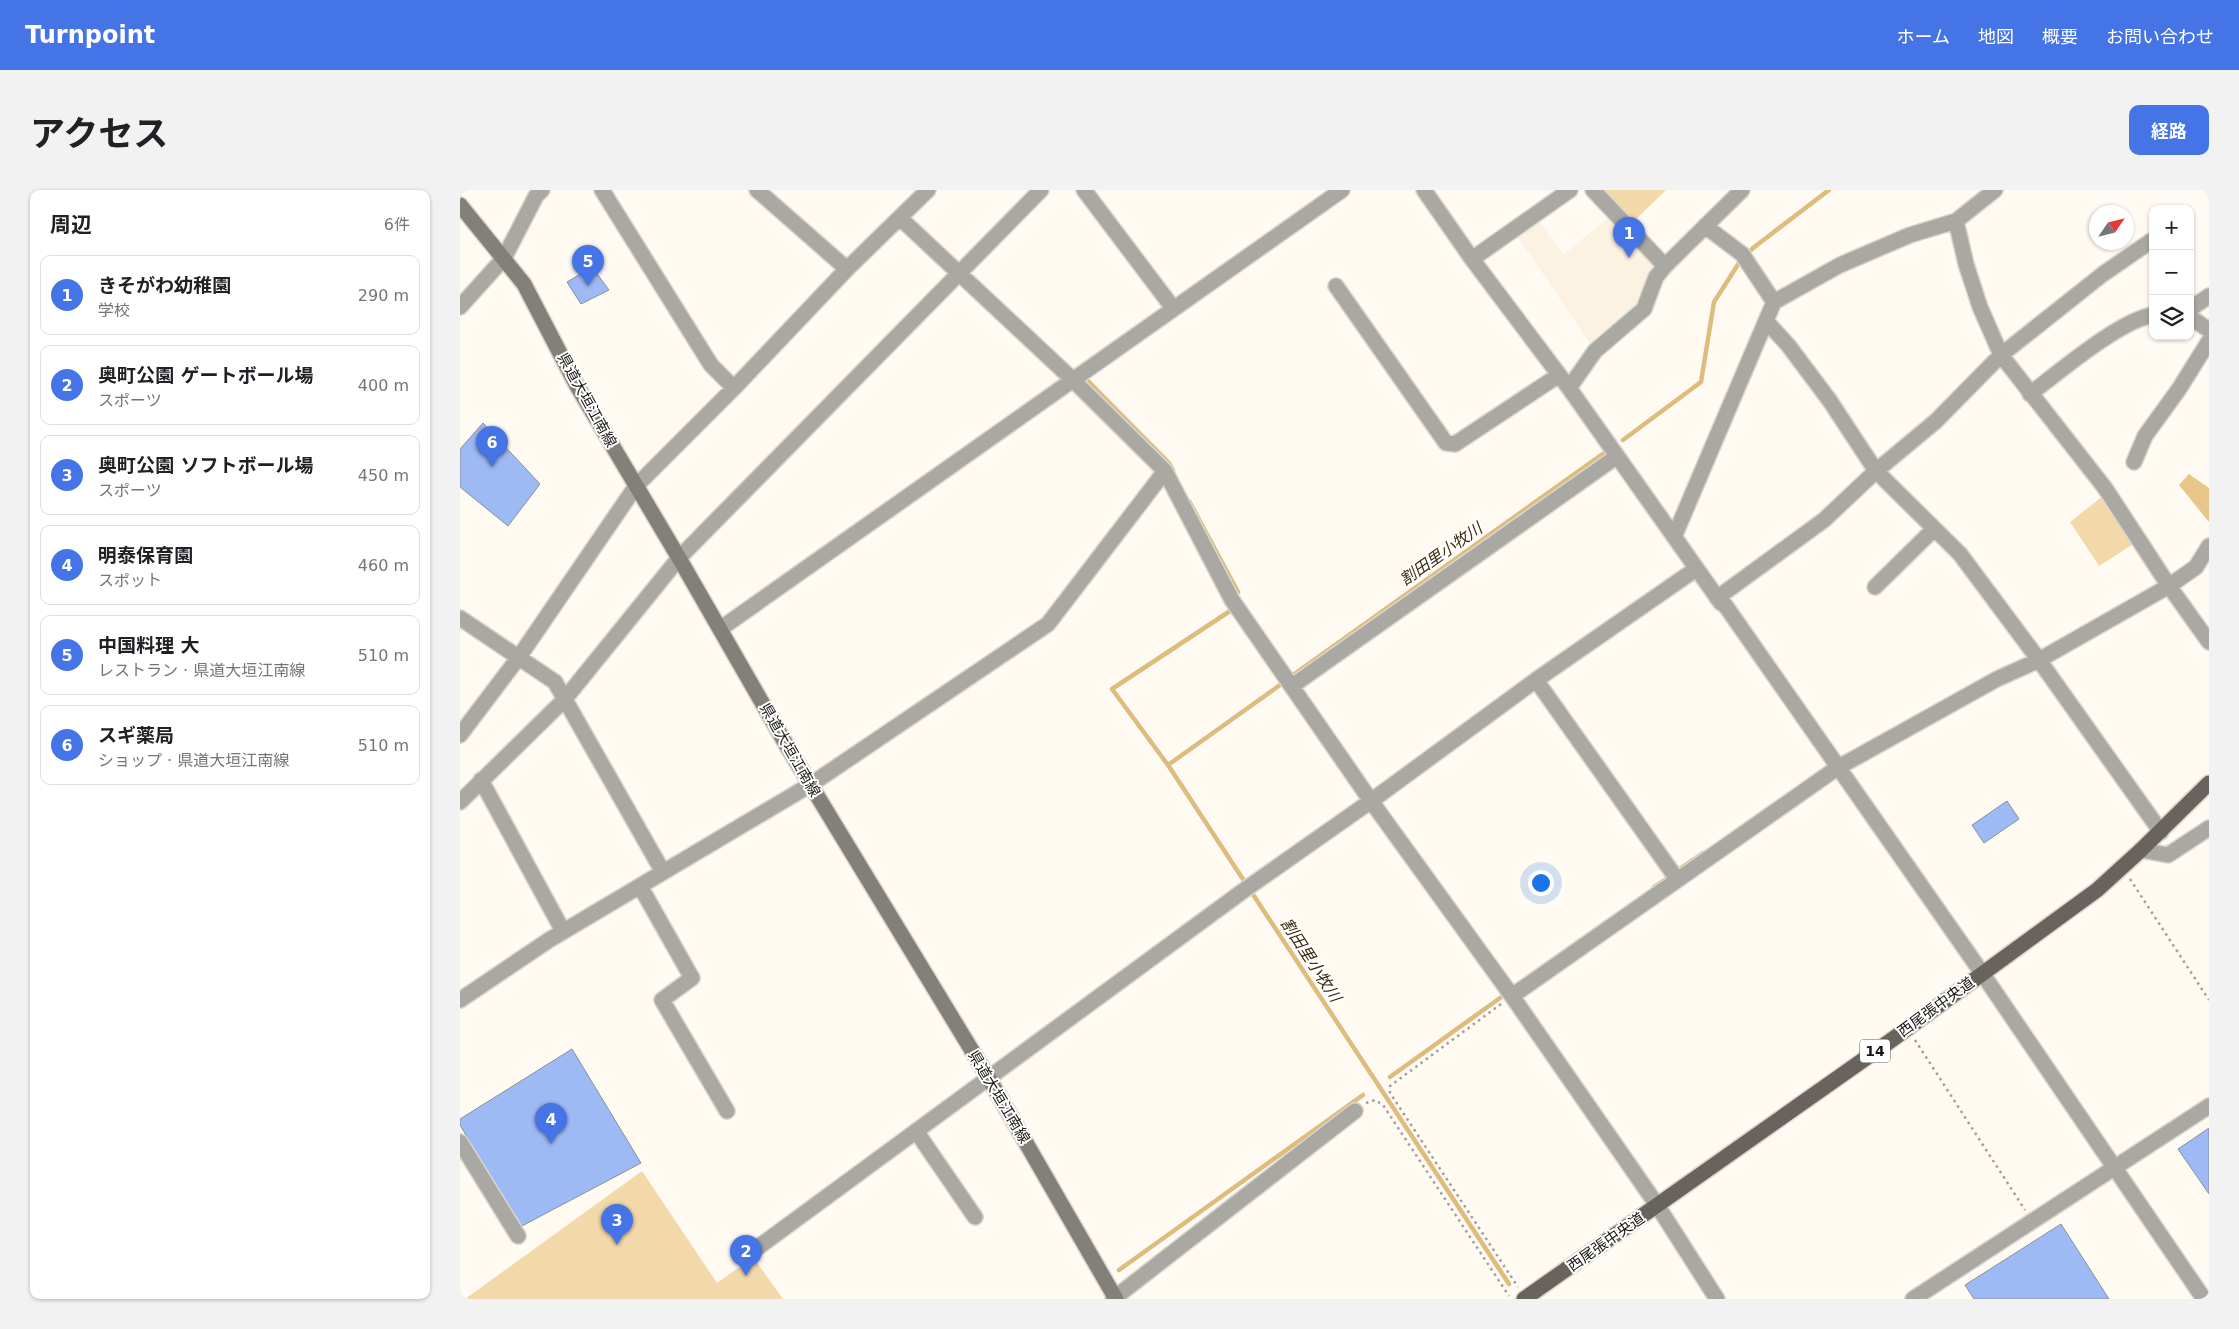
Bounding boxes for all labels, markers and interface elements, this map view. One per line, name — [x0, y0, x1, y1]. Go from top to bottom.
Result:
text: Turnpoint — [25, 21, 155, 49]
text: ホーム — [1897, 26, 1950, 47]
text: 地図 — [1978, 26, 2014, 47]
text: 概要 — [2042, 26, 2078, 47]
text: お問い合わせ — [2106, 26, 2214, 47]
button: 経路 — [2129, 105, 2209, 155]
text: アクセス — [30, 114, 168, 154]
north arrow — [2089, 205, 2134, 250]
map controls — [2149, 205, 2194, 340]
button: + — [2149, 205, 2194, 250]
text: 周辺 — [50, 213, 92, 237]
text: 6件 — [384, 215, 410, 234]
pin: 1 — [1613, 217, 1645, 258]
pin: 5 — [572, 245, 604, 286]
button: − — [2149, 250, 2194, 295]
text: きそがわ幼稚園 — [98, 274, 231, 296]
text: 1 — [61, 286, 73, 305]
text: 290 m — [358, 286, 409, 305]
button: layers — [2149, 295, 2194, 340]
text: 学校 — [98, 301, 130, 320]
street label: 県道大垣江南線 — [554, 350, 620, 450]
text: 奥町公園 ゲートボール場 — [98, 364, 314, 386]
text: 2 — [61, 376, 73, 395]
text: 400 m — [358, 376, 409, 395]
text: スポーツ — [98, 391, 162, 410]
pin: 6 — [476, 426, 508, 467]
text: 奥町公園 ソフトボール場 — [98, 454, 314, 476]
text: 3 — [61, 466, 73, 485]
text: 450 m — [358, 466, 409, 485]
text: スポーツ — [98, 481, 162, 500]
water label: 割田里小牧川 — [1396, 518, 1487, 589]
text: 明泰保育園 — [98, 544, 193, 566]
text: 4 — [61, 556, 73, 575]
text: 460 m — [358, 556, 409, 575]
text: スポット — [98, 571, 162, 590]
text: 中国料理 大 — [98, 634, 200, 656]
text: 5 — [61, 646, 73, 665]
text: 510 m — [358, 646, 409, 665]
text: レストラン · 県道大垣江南線 — [98, 661, 305, 680]
street label: 県道大垣江南線 — [756, 700, 824, 800]
text: スギ薬局 — [98, 724, 174, 746]
text: 6 — [61, 736, 73, 755]
text: 510 m — [358, 736, 409, 755]
text: ショップ · 県道大垣江南線 — [98, 751, 289, 770]
your location — [1528, 870, 1554, 896]
water label: 割田里小牧川 — [1277, 915, 1346, 1007]
street label: 西尾張中央道 — [1894, 973, 1978, 1041]
road number: 14 — [1860, 1039, 1890, 1062]
street label: 県道大垣江南線 — [964, 1047, 1034, 1147]
pin: 4 — [535, 1103, 567, 1144]
pin: 3 — [601, 1204, 633, 1245]
street label: 西尾張中央道 — [1564, 1209, 1648, 1275]
pin: 2 — [730, 1235, 762, 1276]

